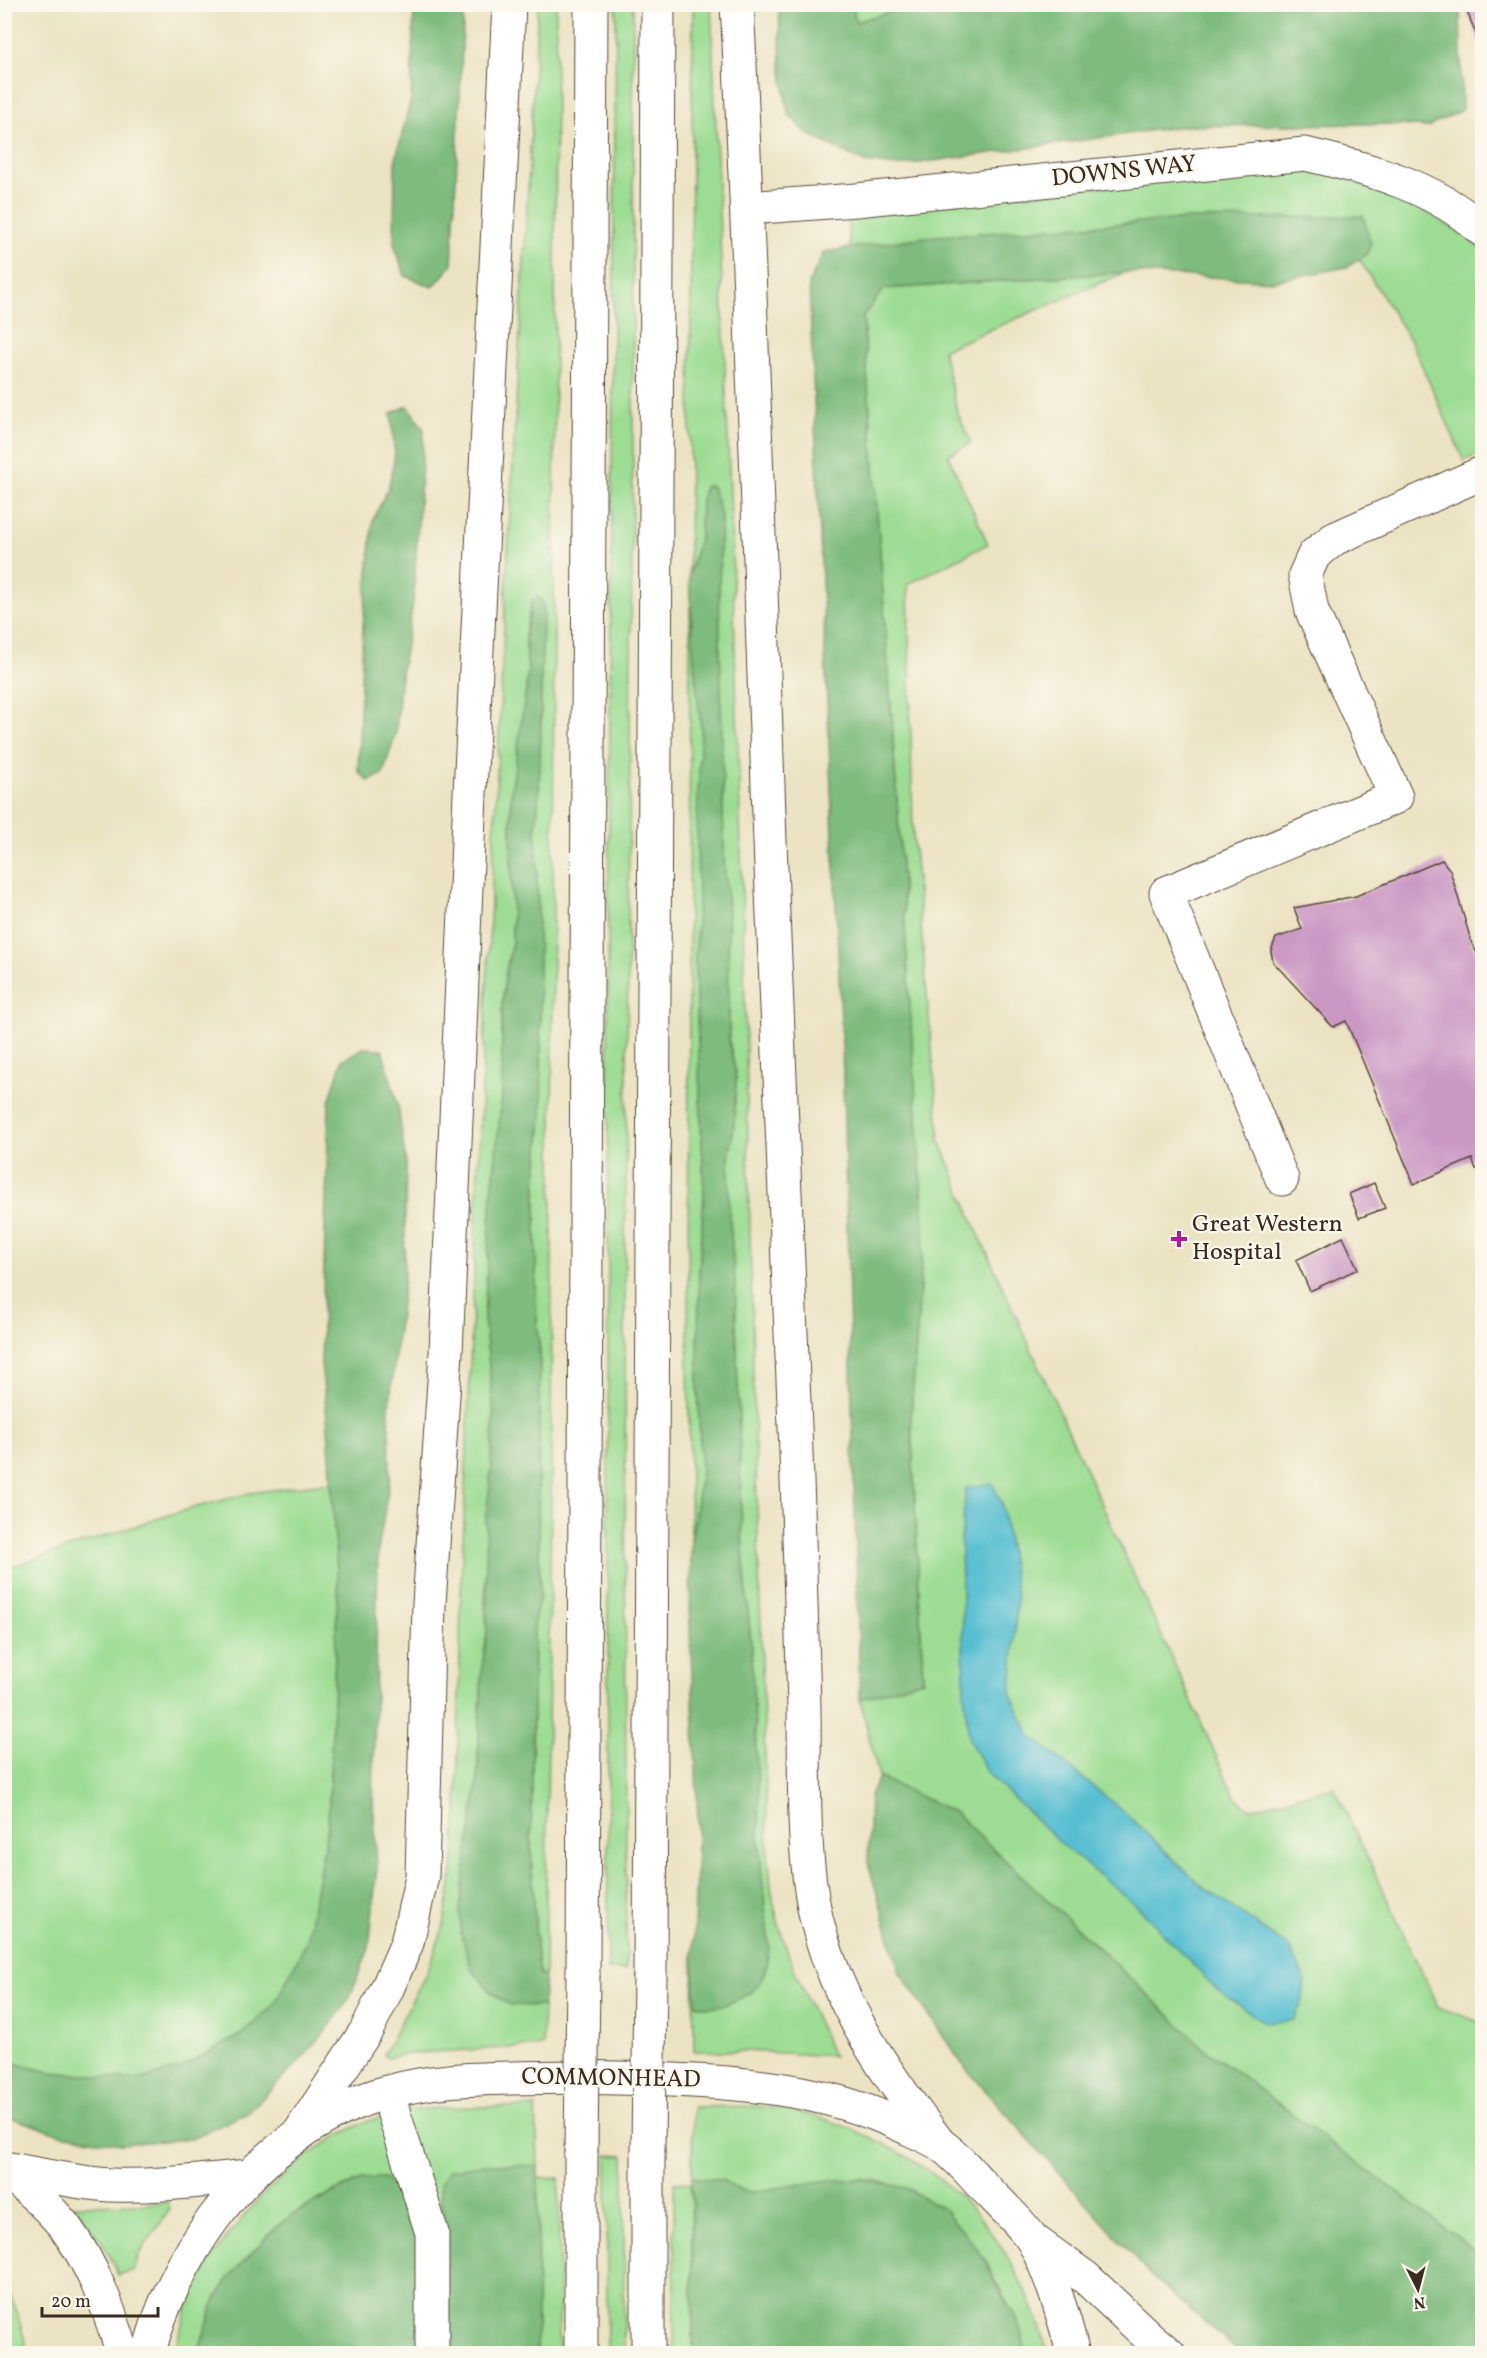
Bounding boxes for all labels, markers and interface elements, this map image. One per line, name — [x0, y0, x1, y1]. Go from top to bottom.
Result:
street label: DOWNS WAY — [1050, 147, 1198, 197]
place label: Great Western Hospital — [1192, 1208, 1343, 1270]
marker: Great Western Hospital — [1170, 1230, 1188, 1248]
street label: COMMONHEAD — [521, 2060, 701, 2098]
north arrow — [1388, 2259, 1448, 2319]
scale bar — [42, 2280, 158, 2318]
text: 20 m — [51, 2290, 91, 2315]
text: N — [1412, 2290, 1426, 2314]

